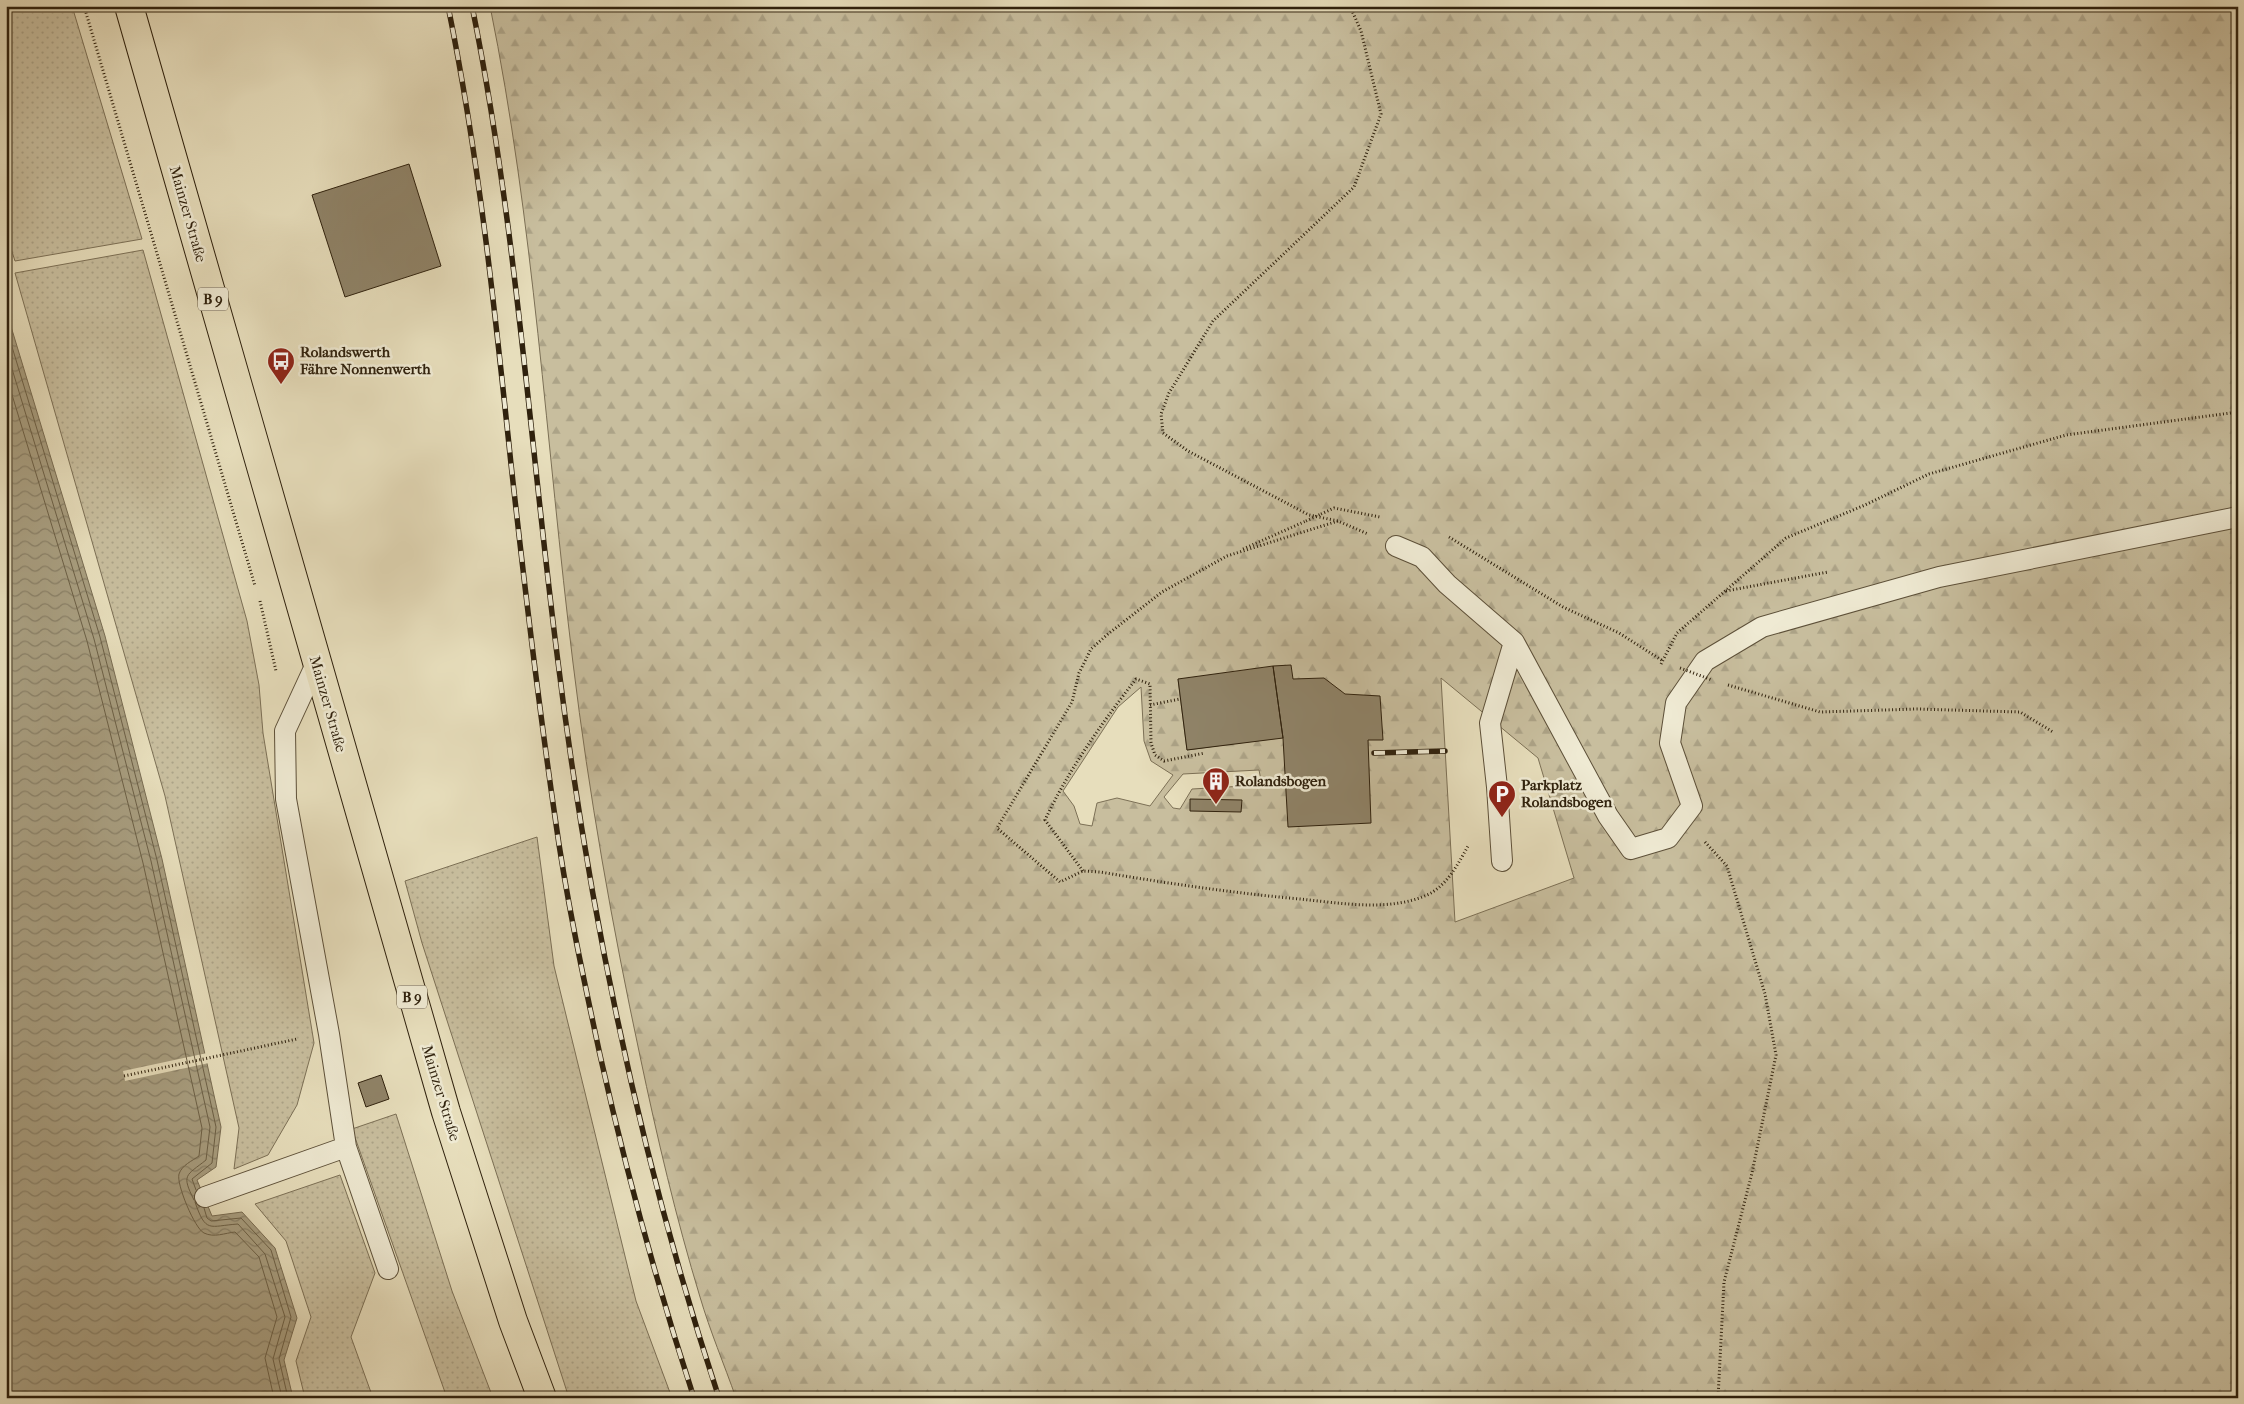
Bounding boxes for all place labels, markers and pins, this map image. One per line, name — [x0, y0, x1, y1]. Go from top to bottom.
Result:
place label: Rolandswerth Fähre Nonnenwerth — [299, 343, 431, 378]
bus stop icon: Rolandswerth Fähre Nonnenwerth — [266, 346, 296, 385]
building icon: Rolandsbogen — [1201, 766, 1231, 805]
place label: Rolandsbogen — [1235, 772, 1326, 790]
place label: Parkplatz Rolandsbogen — [1521, 776, 1612, 811]
parking icon: Parkplatz Rolandsbogen — [1487, 779, 1517, 818]

